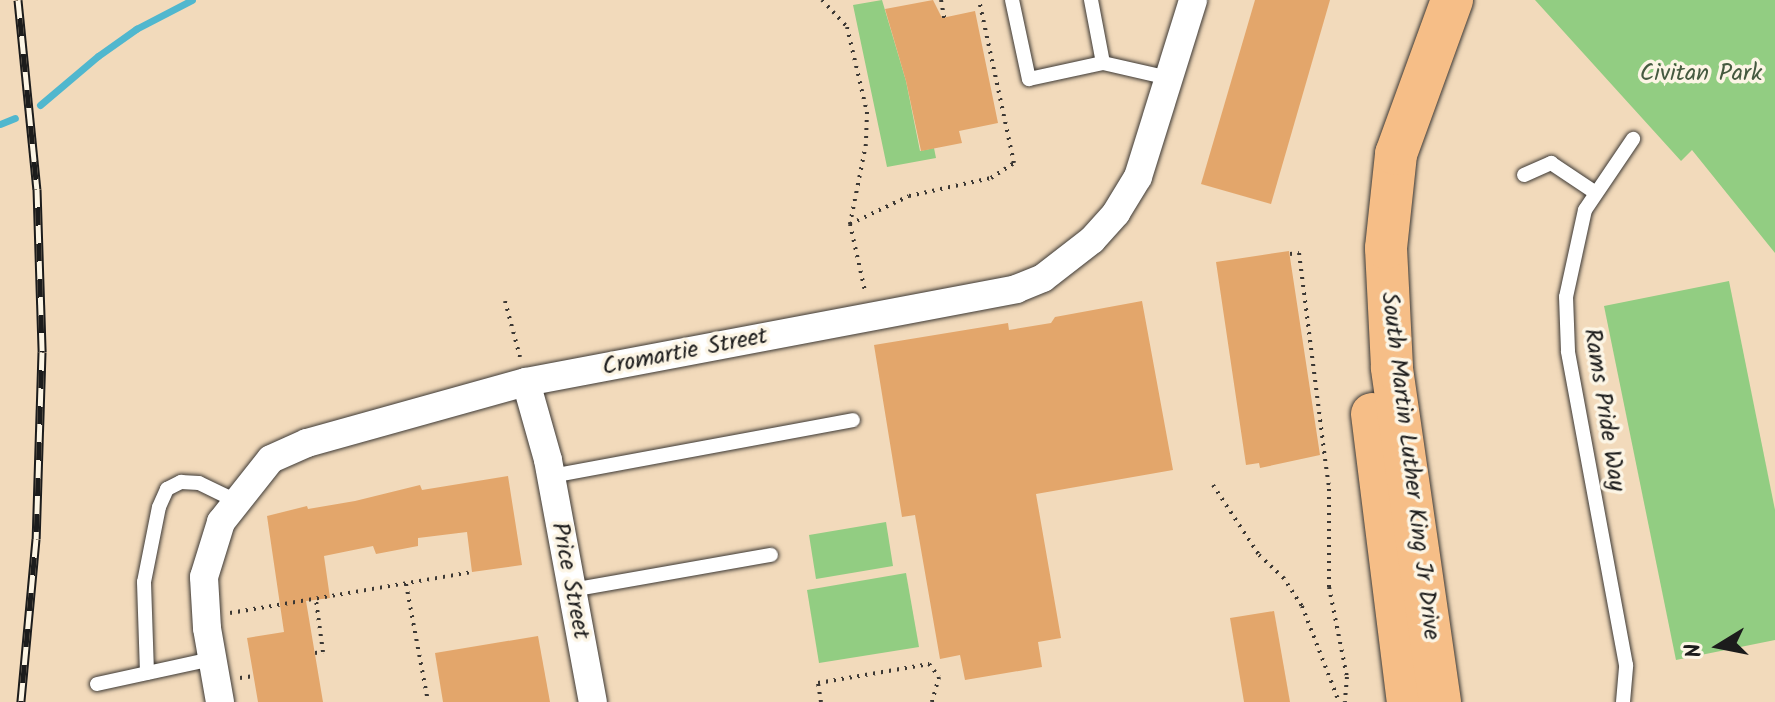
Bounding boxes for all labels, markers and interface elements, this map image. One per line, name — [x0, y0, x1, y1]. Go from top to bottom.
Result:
park label: Civitan Park — [1640, 60, 1762, 88]
street label: South Martin Luther King Jr Drive — [1374, 290, 1446, 642]
street label: Cromartie Street — [600, 322, 770, 382]
street label: Rams Pride Way — [1577, 326, 1631, 494]
street label: Price Street — [545, 520, 595, 642]
north arrow — [1679, 606, 1759, 686]
text: N — [1676, 640, 1713, 660]

